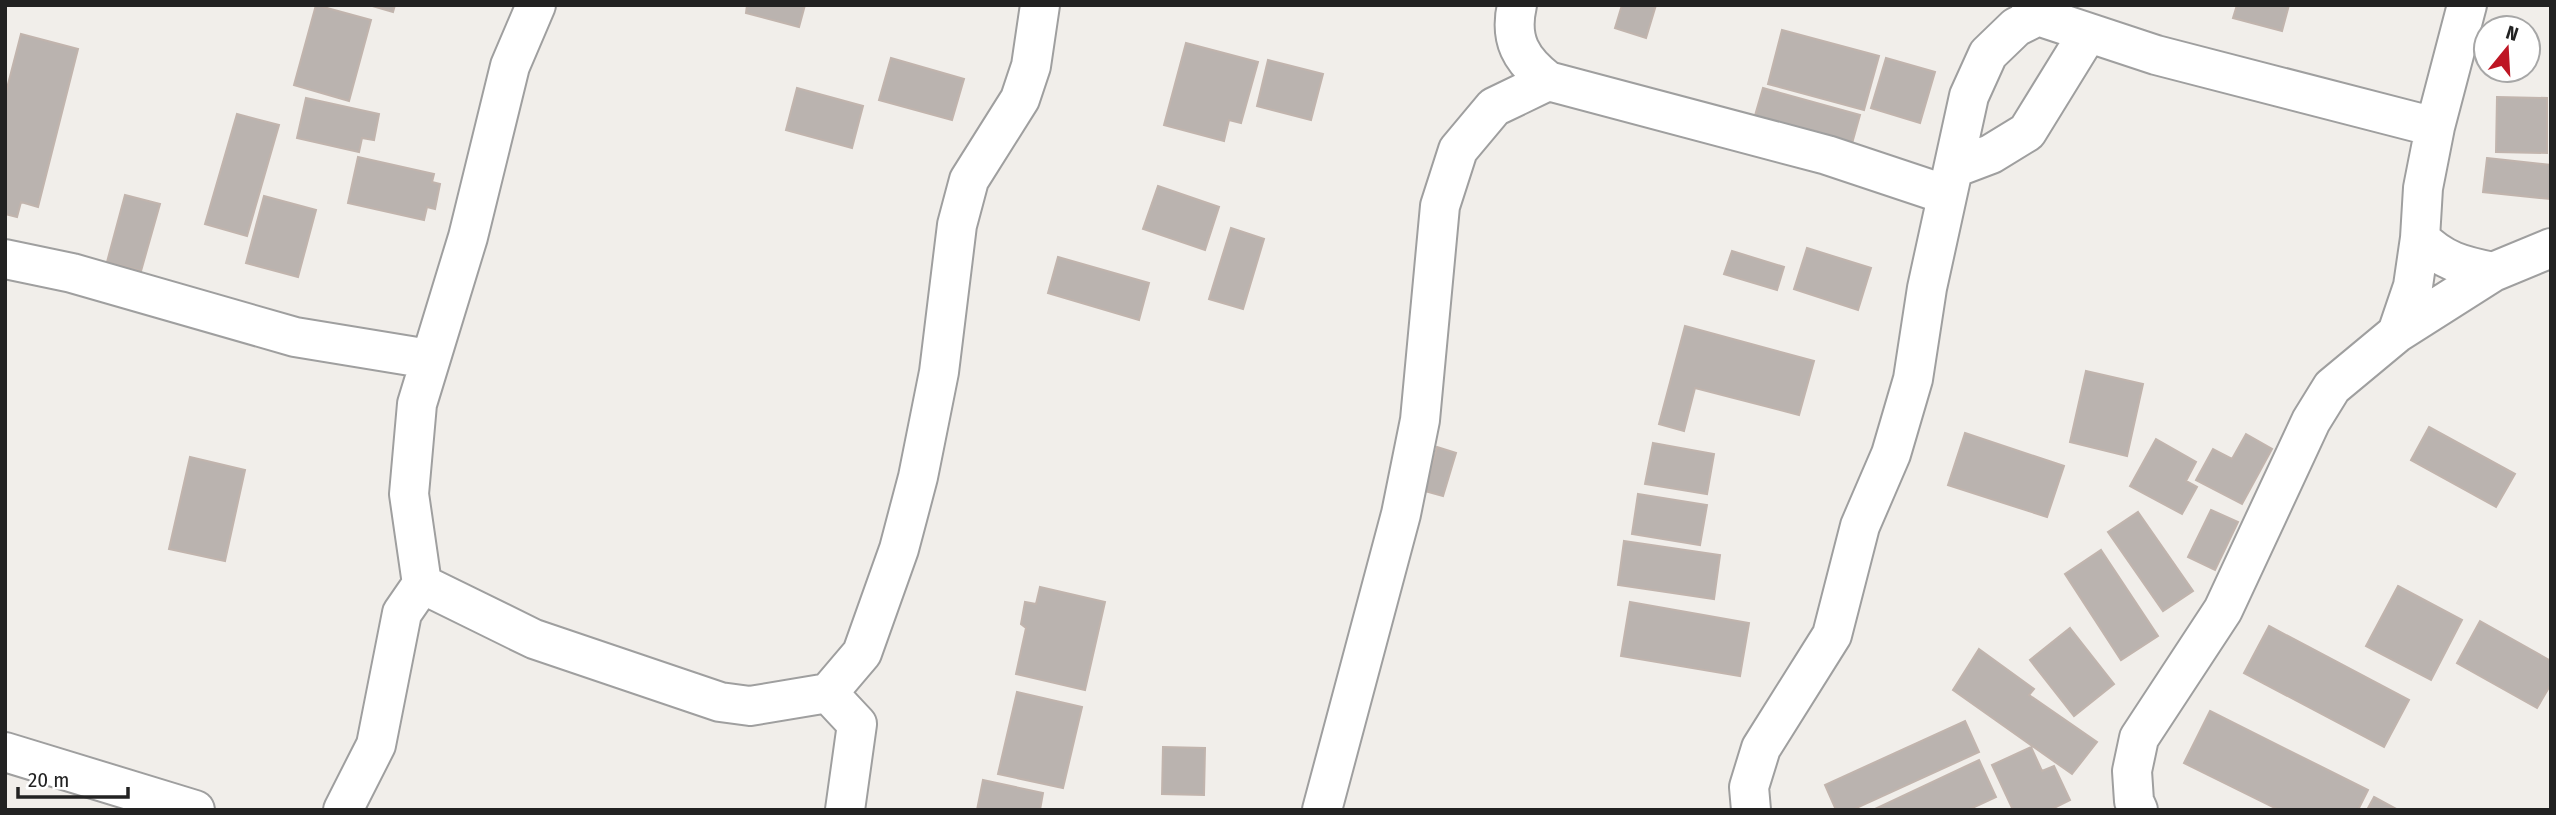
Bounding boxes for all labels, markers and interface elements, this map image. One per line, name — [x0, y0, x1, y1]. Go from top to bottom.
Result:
north arrow — [2472, 14, 2542, 84]
text: N — [2503, 21, 2521, 46]
scale bar — [18, 756, 128, 800]
text: 20 m — [28, 767, 69, 793]

